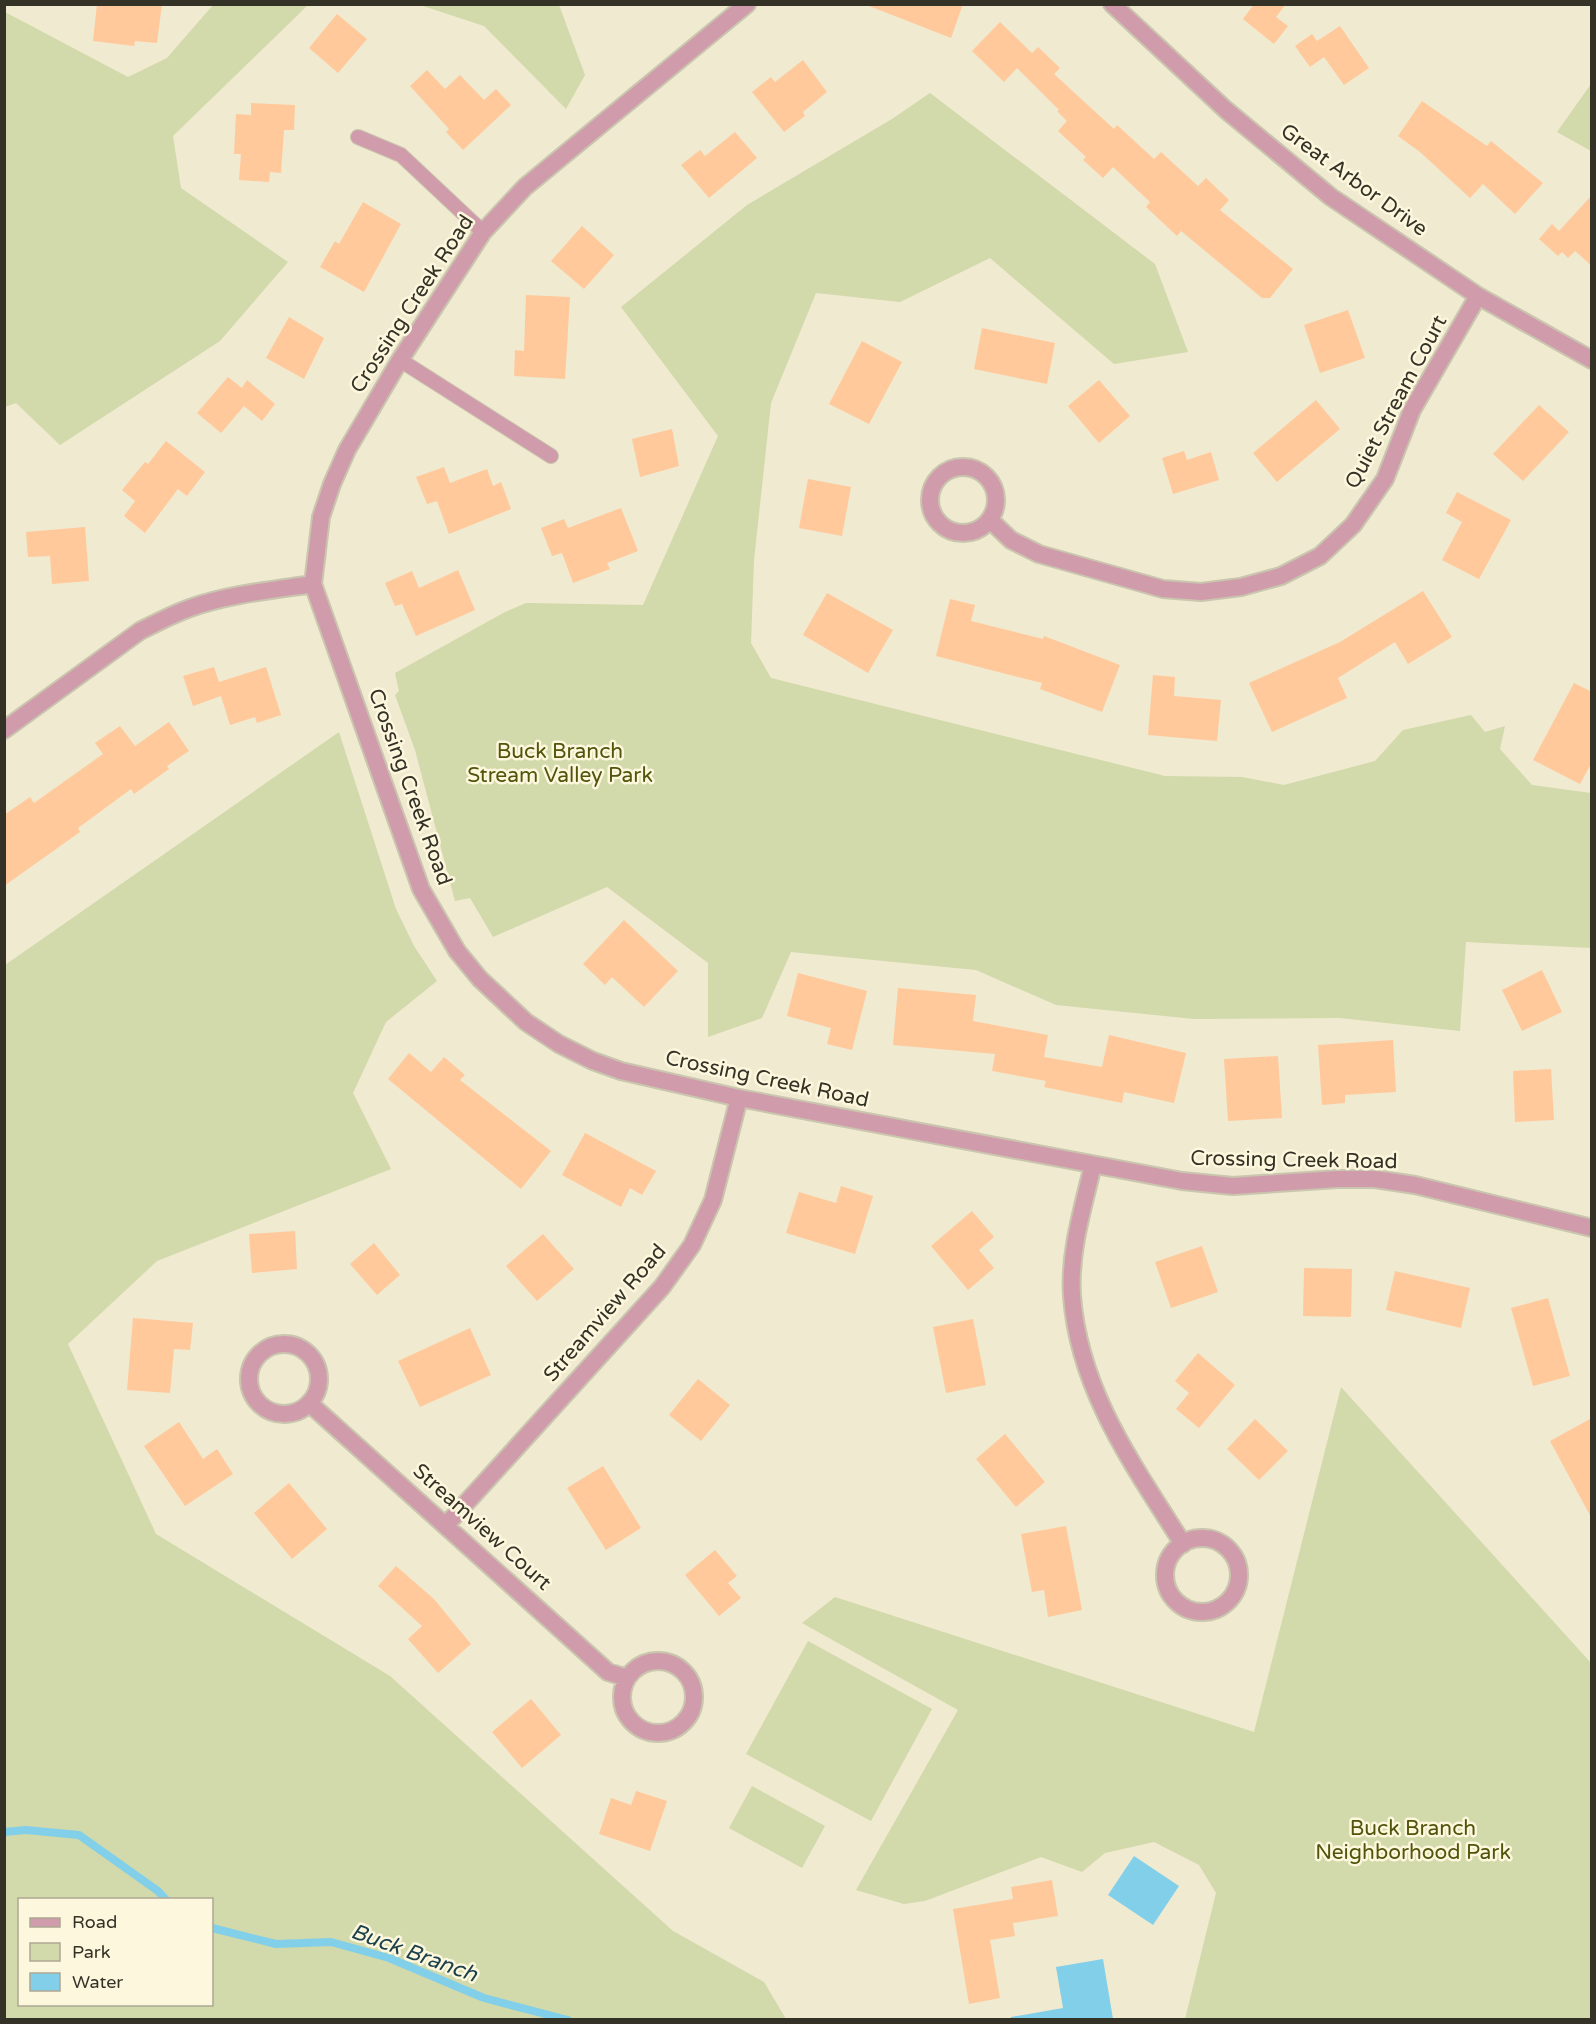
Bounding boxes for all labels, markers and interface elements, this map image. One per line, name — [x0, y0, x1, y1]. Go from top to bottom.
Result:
street label: Great Arbor Drive — [1276, 118, 1432, 242]
street label: Crossing Creek Road — [345, 210, 479, 398]
street label: Quiet Stream Court — [1340, 311, 1452, 493]
street label: Crossing Creek Road — [363, 685, 457, 889]
park label: Buck Branch Stream Valley Park — [467, 739, 653, 788]
street label: Crossing Creek Road — [663, 1045, 871, 1113]
street label: Crossing Creek Road — [1190, 1146, 1398, 1174]
street label: Streamview Road — [538, 1239, 672, 1387]
street label: Streamview Court — [408, 1458, 556, 1596]
park label: Buck Branch Neighborhood Park — [1315, 1816, 1511, 1865]
legend — [18, 1898, 213, 2006]
text: Road — [72, 1911, 117, 1933]
water label: Buck Branch — [347, 1918, 481, 1988]
text: Park — [72, 1941, 111, 1963]
text: Water — [72, 1971, 123, 1993]

